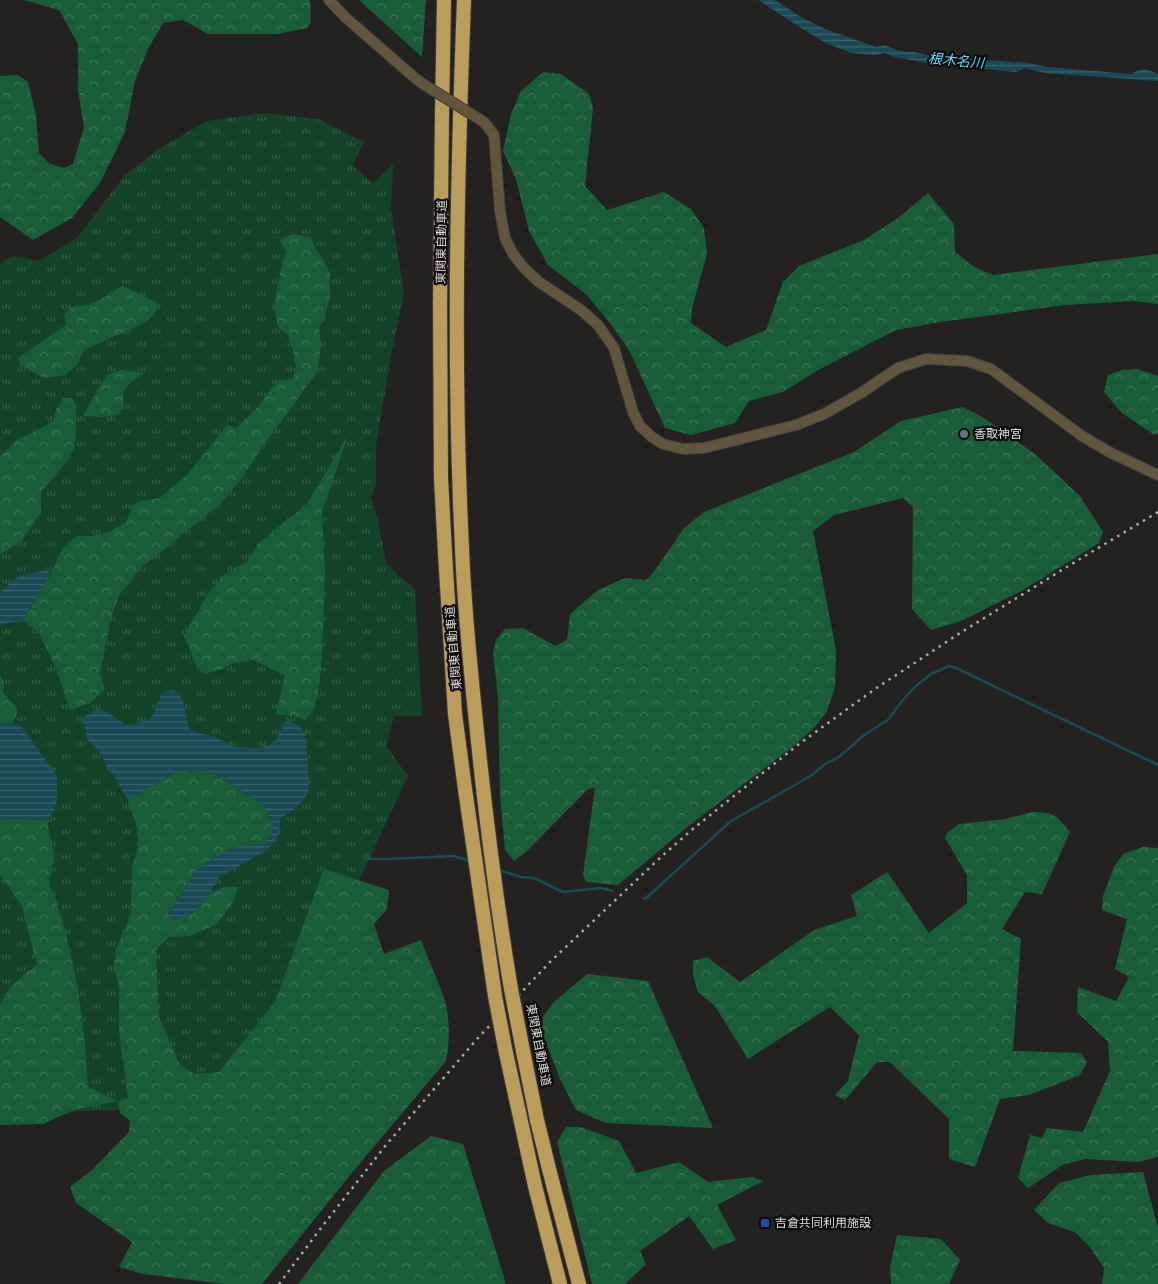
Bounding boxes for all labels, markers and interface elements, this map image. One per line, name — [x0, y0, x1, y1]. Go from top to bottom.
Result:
water label: 根木名川 — [927, 50, 987, 72]
street label: 東関東自動車道 — [434, 200, 450, 284]
place label: 香取神宮 — [974, 427, 1022, 442]
marker: 香取神宮 — [958, 428, 970, 440]
street label: 東関東自動車道 — [443, 605, 465, 691]
street label: 東関東自動車道 — [523, 1002, 553, 1088]
place label: 吉倉共同利用施設 — [775, 1216, 871, 1231]
marker: 吉倉共同利用施設 — [759, 1217, 771, 1229]

